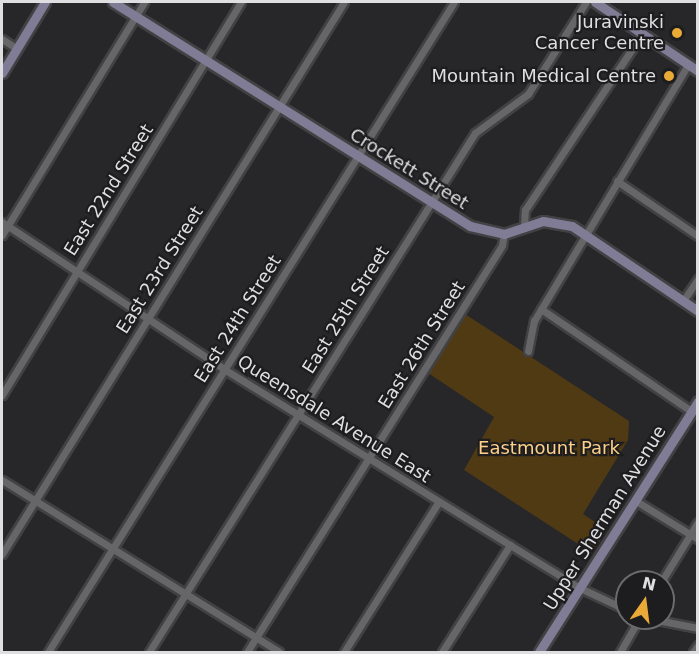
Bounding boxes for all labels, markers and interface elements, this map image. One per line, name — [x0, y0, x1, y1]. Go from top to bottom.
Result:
place label: Juravinski Cancer Centre — [535, 12, 664, 54]
marker: Juravinski Cancer Centre — [668, 24, 686, 42]
place label: Mountain Medical Centre — [432, 65, 656, 87]
marker: Mountain Medical Centre — [660, 67, 678, 85]
street label: East 22nd Street — [60, 120, 158, 260]
street label: Crockett Street — [346, 124, 472, 214]
street label: East 23rd Street — [112, 202, 208, 338]
street label: East 25th Street — [298, 242, 394, 378]
street label: East 24th Street — [190, 251, 286, 387]
street label: East 26th Street — [374, 277, 470, 413]
street label: Queensdale Avenue East — [233, 350, 435, 488]
street label: Upper Sherman Avenue — [539, 422, 671, 614]
park label: Eastmount Park — [478, 437, 620, 459]
north arrow — [615, 570, 675, 630]
text: N — [640, 573, 658, 595]

